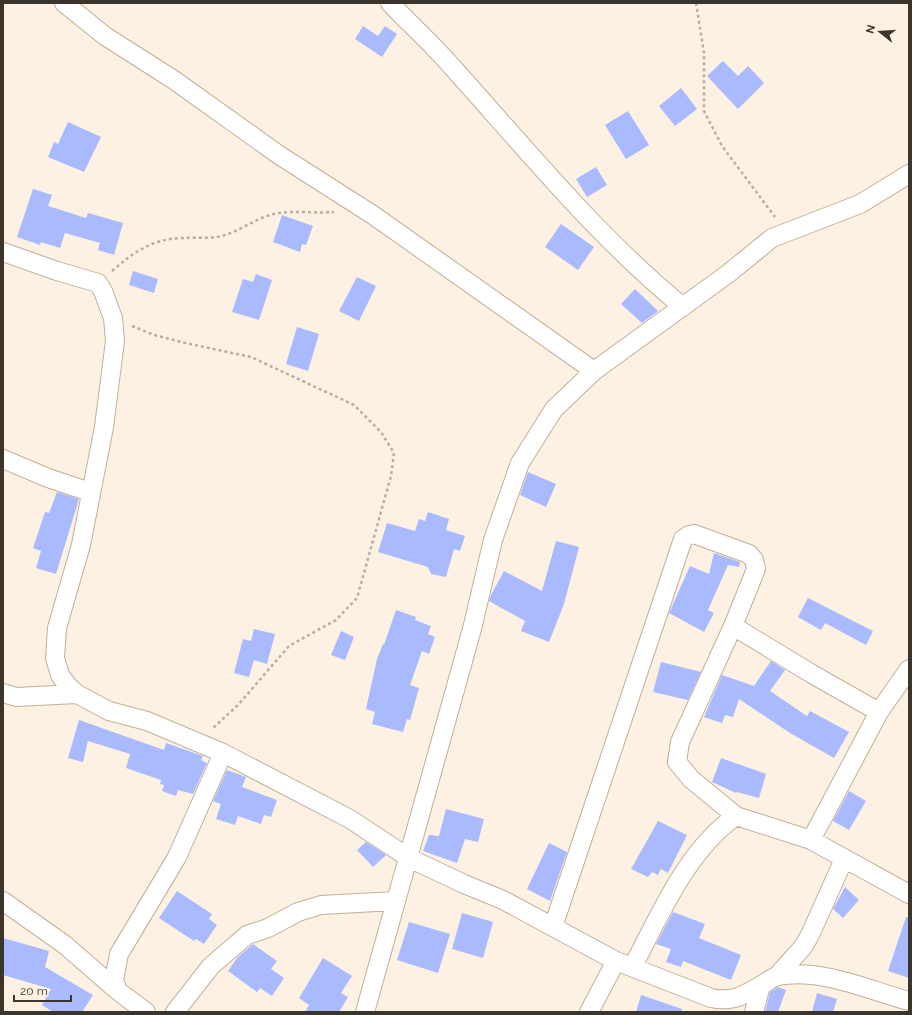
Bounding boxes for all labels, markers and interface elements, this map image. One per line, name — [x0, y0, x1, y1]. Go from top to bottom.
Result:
north arrow — [860, 12, 900, 52]
text: N — [863, 23, 878, 35]
scale bar — [14, 977, 71, 1003]
text: 20 m — [20, 984, 48, 998]

